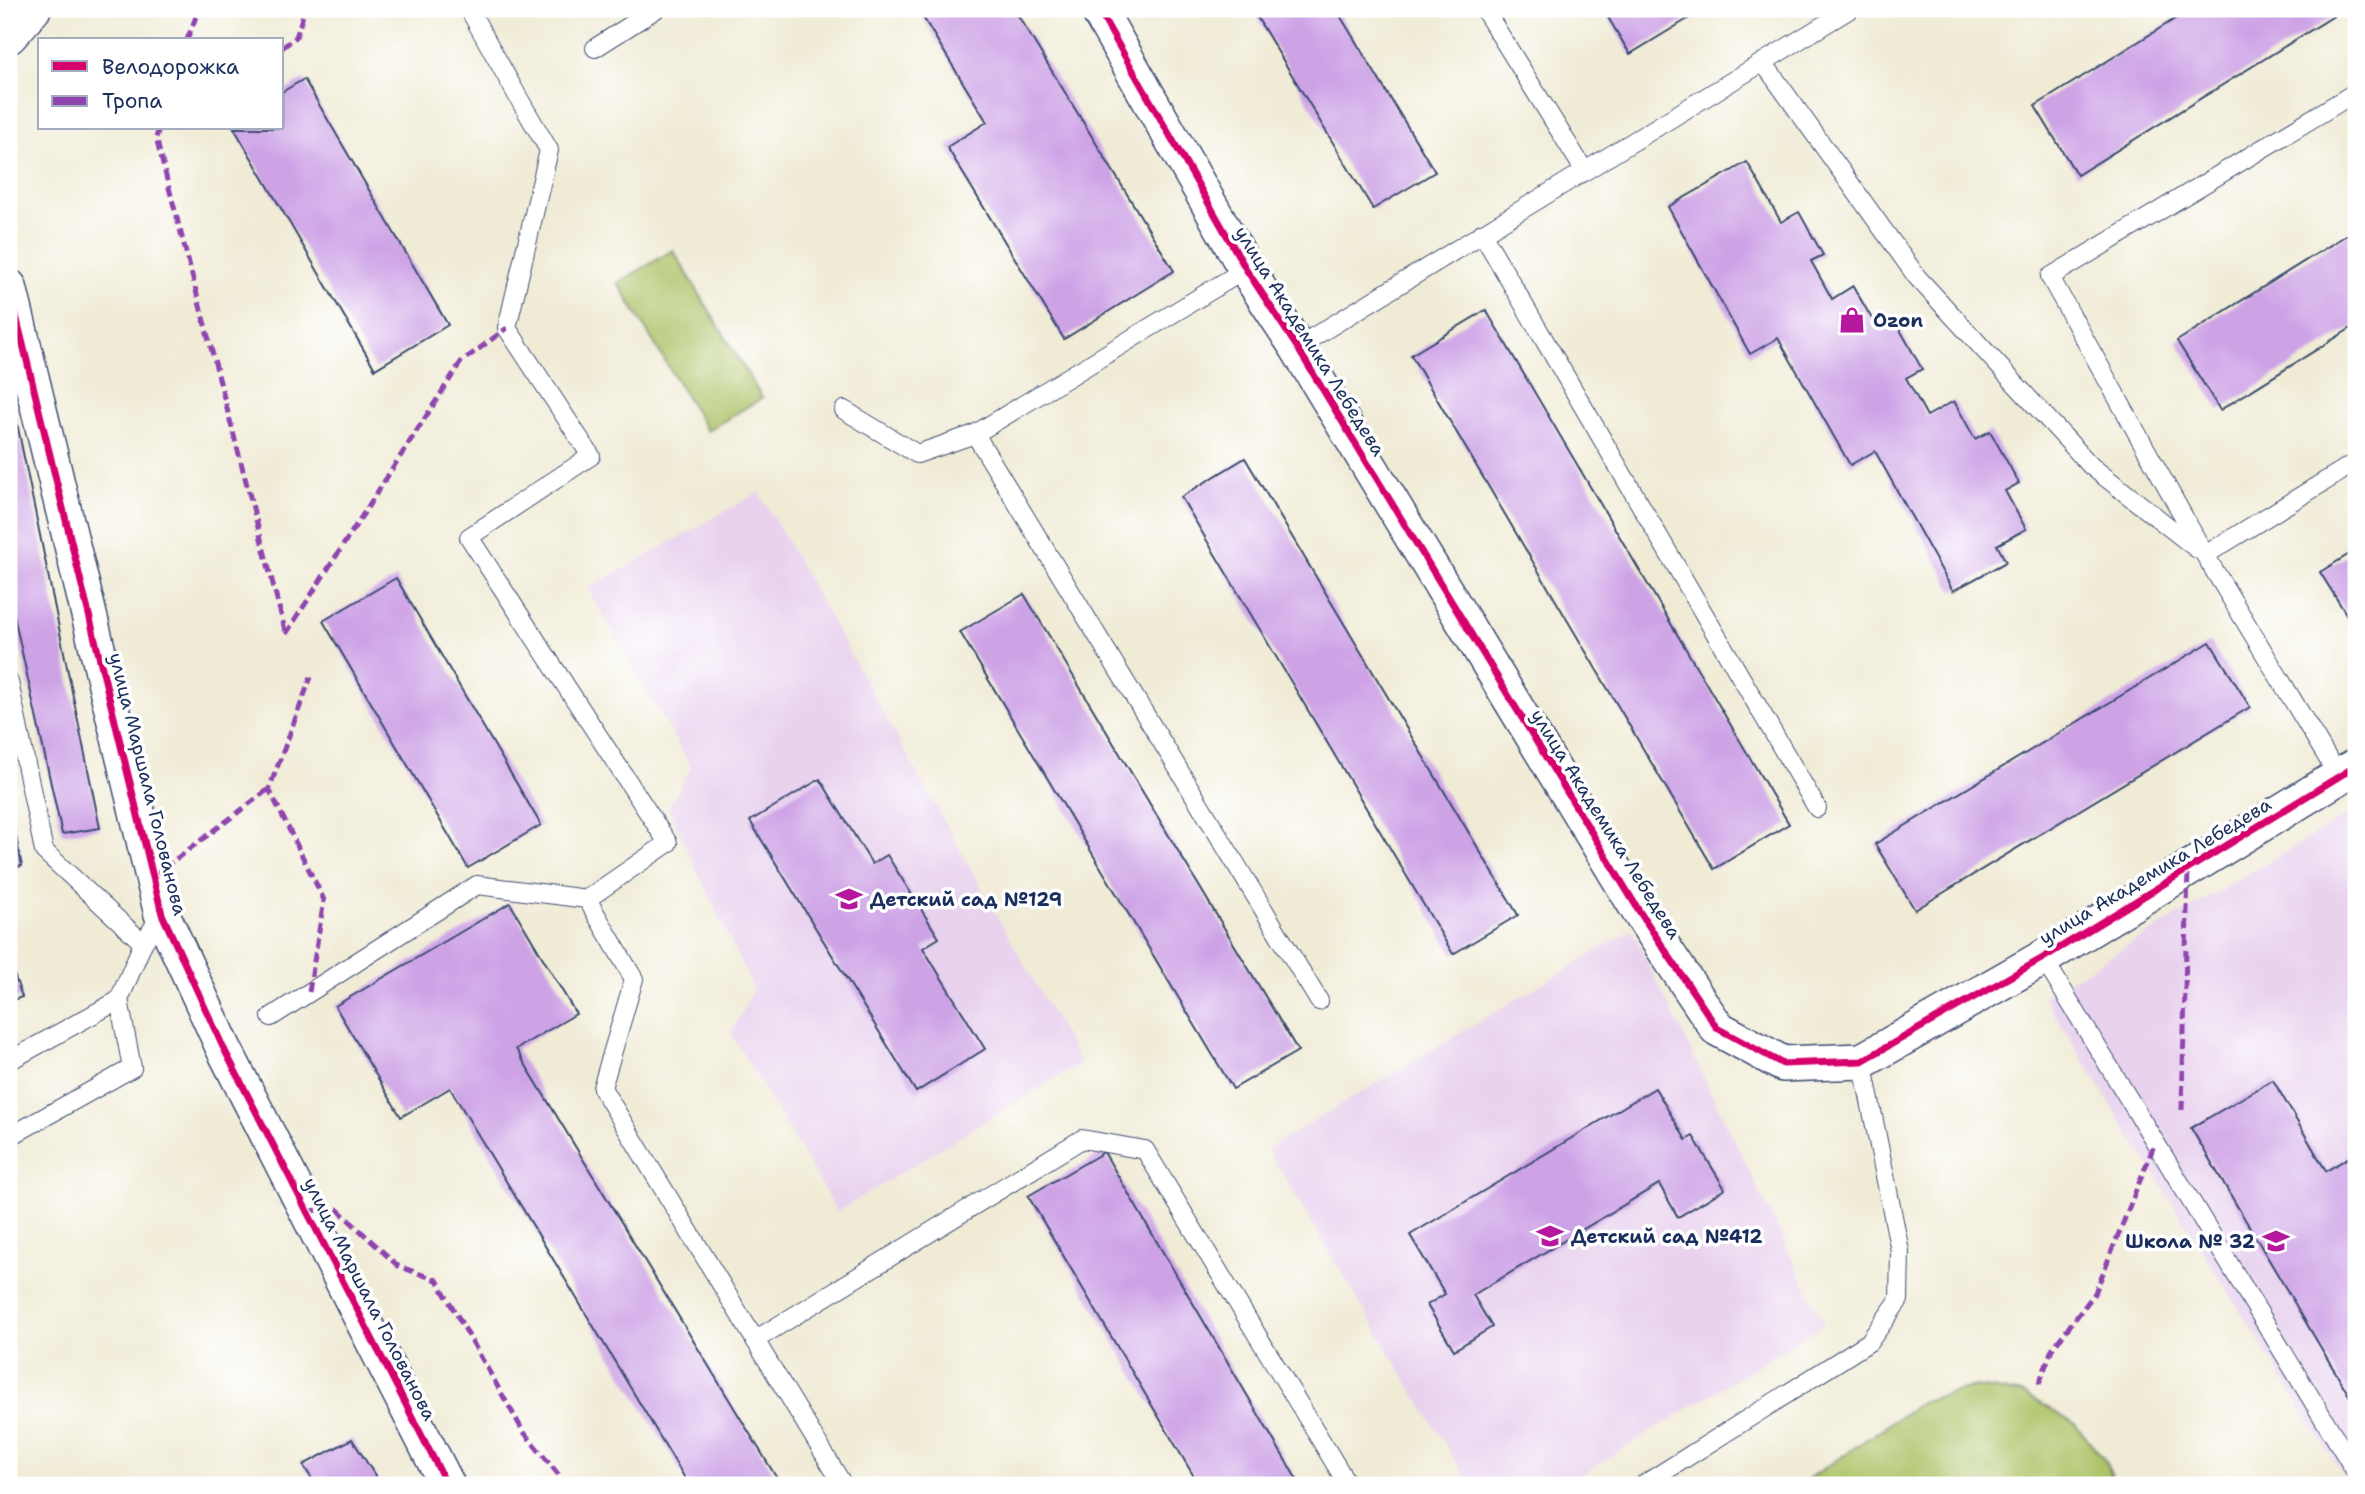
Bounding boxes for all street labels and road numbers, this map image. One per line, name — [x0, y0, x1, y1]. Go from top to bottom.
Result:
street label: улица Академика Лебедева — [1229, 221, 1391, 461]
street label: улица Маршала Голованова — [103, 650, 193, 918]
street label: улица Академика Лебедева — [1525, 704, 1687, 944]
street label: улица Академика Лебедева — [2034, 792, 2276, 950]
street label: улица Маршала Голованова — [298, 1173, 442, 1425]

